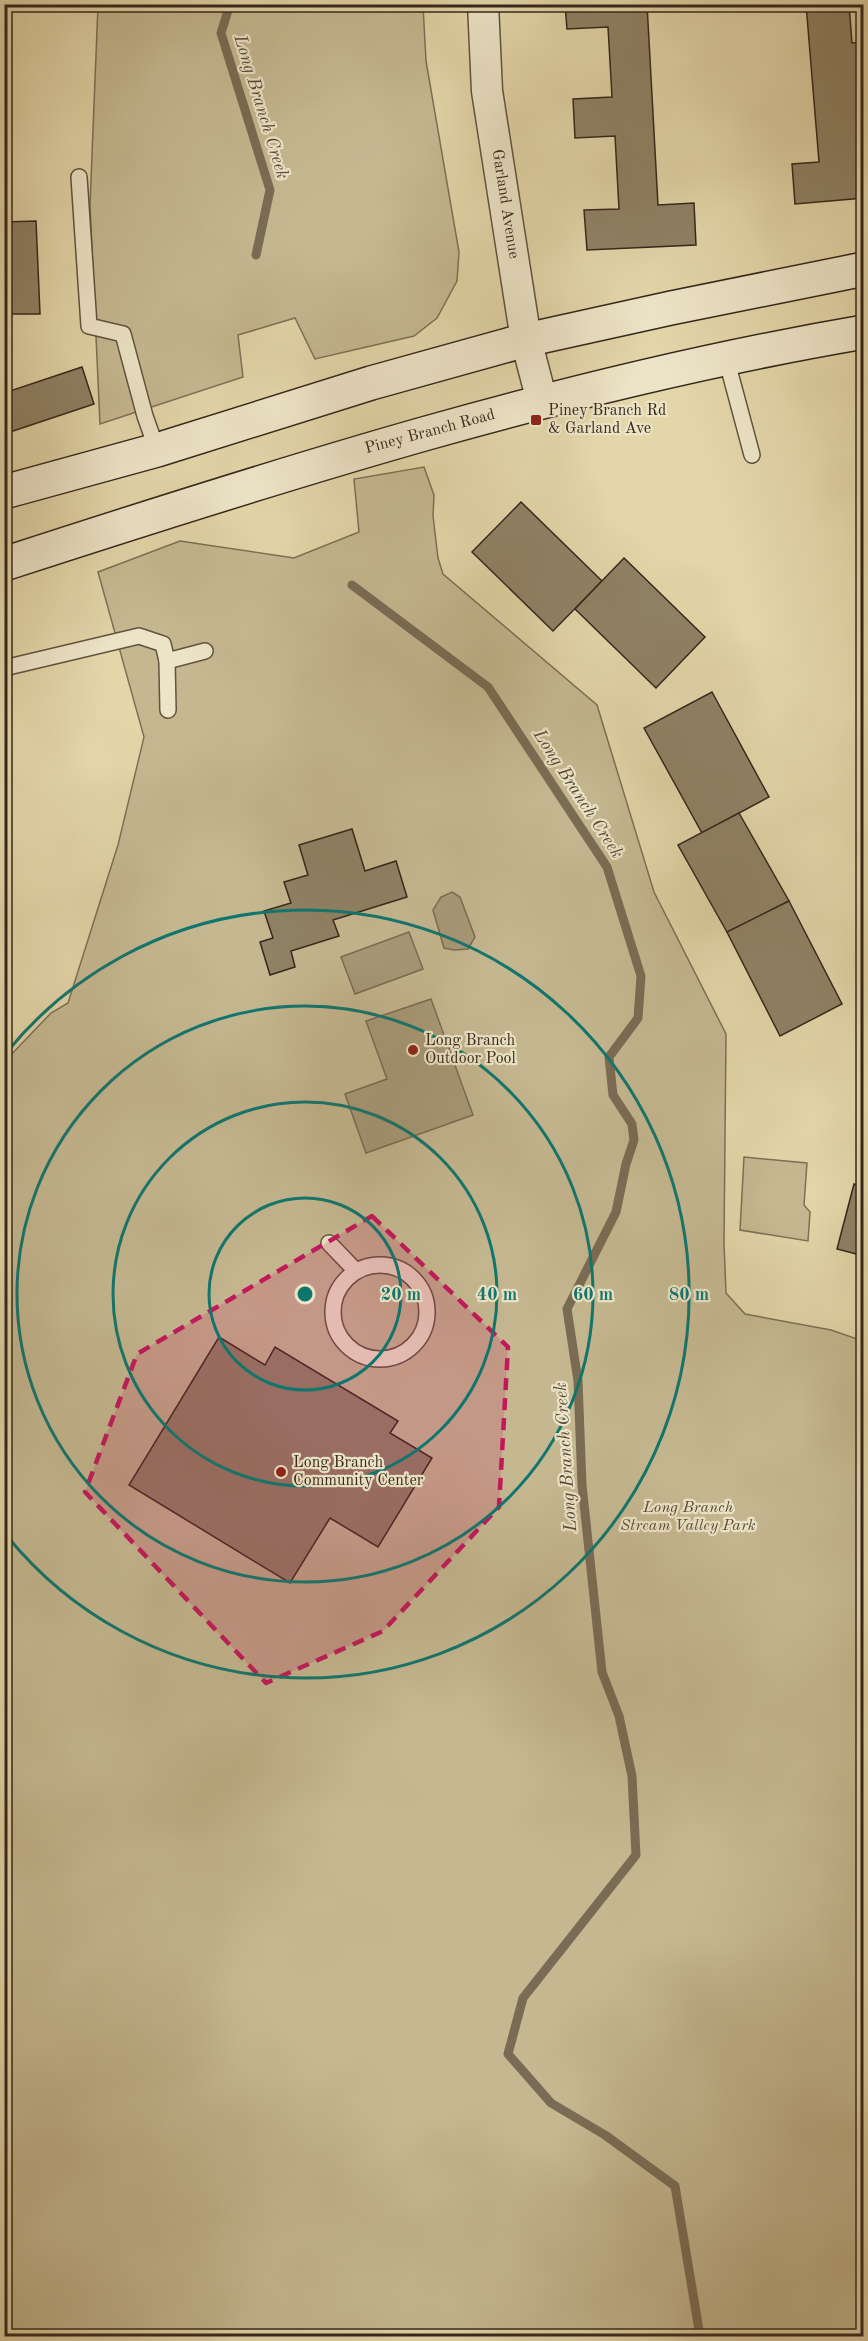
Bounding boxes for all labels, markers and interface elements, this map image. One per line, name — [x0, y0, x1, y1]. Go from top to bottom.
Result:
water label: Long Branch Creek — [230, 32, 292, 181]
street label: Garland Avenue — [488, 148, 522, 260]
place label: Piney Branch Rd & Garland Ave — [548, 403, 666, 437]
street label: Piney Branch Road — [363, 407, 497, 457]
marker: Piney Branch Rd & Garland Ave — [529, 413, 543, 427]
water label: Long Branch Creek — [529, 725, 626, 862]
place label: Long Branch Outdoor Pool — [425, 1033, 516, 1067]
marker: Long Branch Outdoor Pool — [406, 1043, 420, 1057]
centre of rings — [295, 1284, 315, 1304]
text: 20 m — [381, 1286, 421, 1304]
text: 40 m — [477, 1286, 517, 1304]
text: 60 m — [573, 1286, 613, 1304]
text: 80 m — [669, 1286, 709, 1304]
water label: Long Branch Creek — [552, 1381, 580, 1533]
place label: Long Branch Community Center — [293, 1455, 424, 1489]
marker: Long Branch Community Center — [274, 1465, 288, 1479]
park label: Long Branch Stream Valley Park — [620, 1500, 756, 1534]

